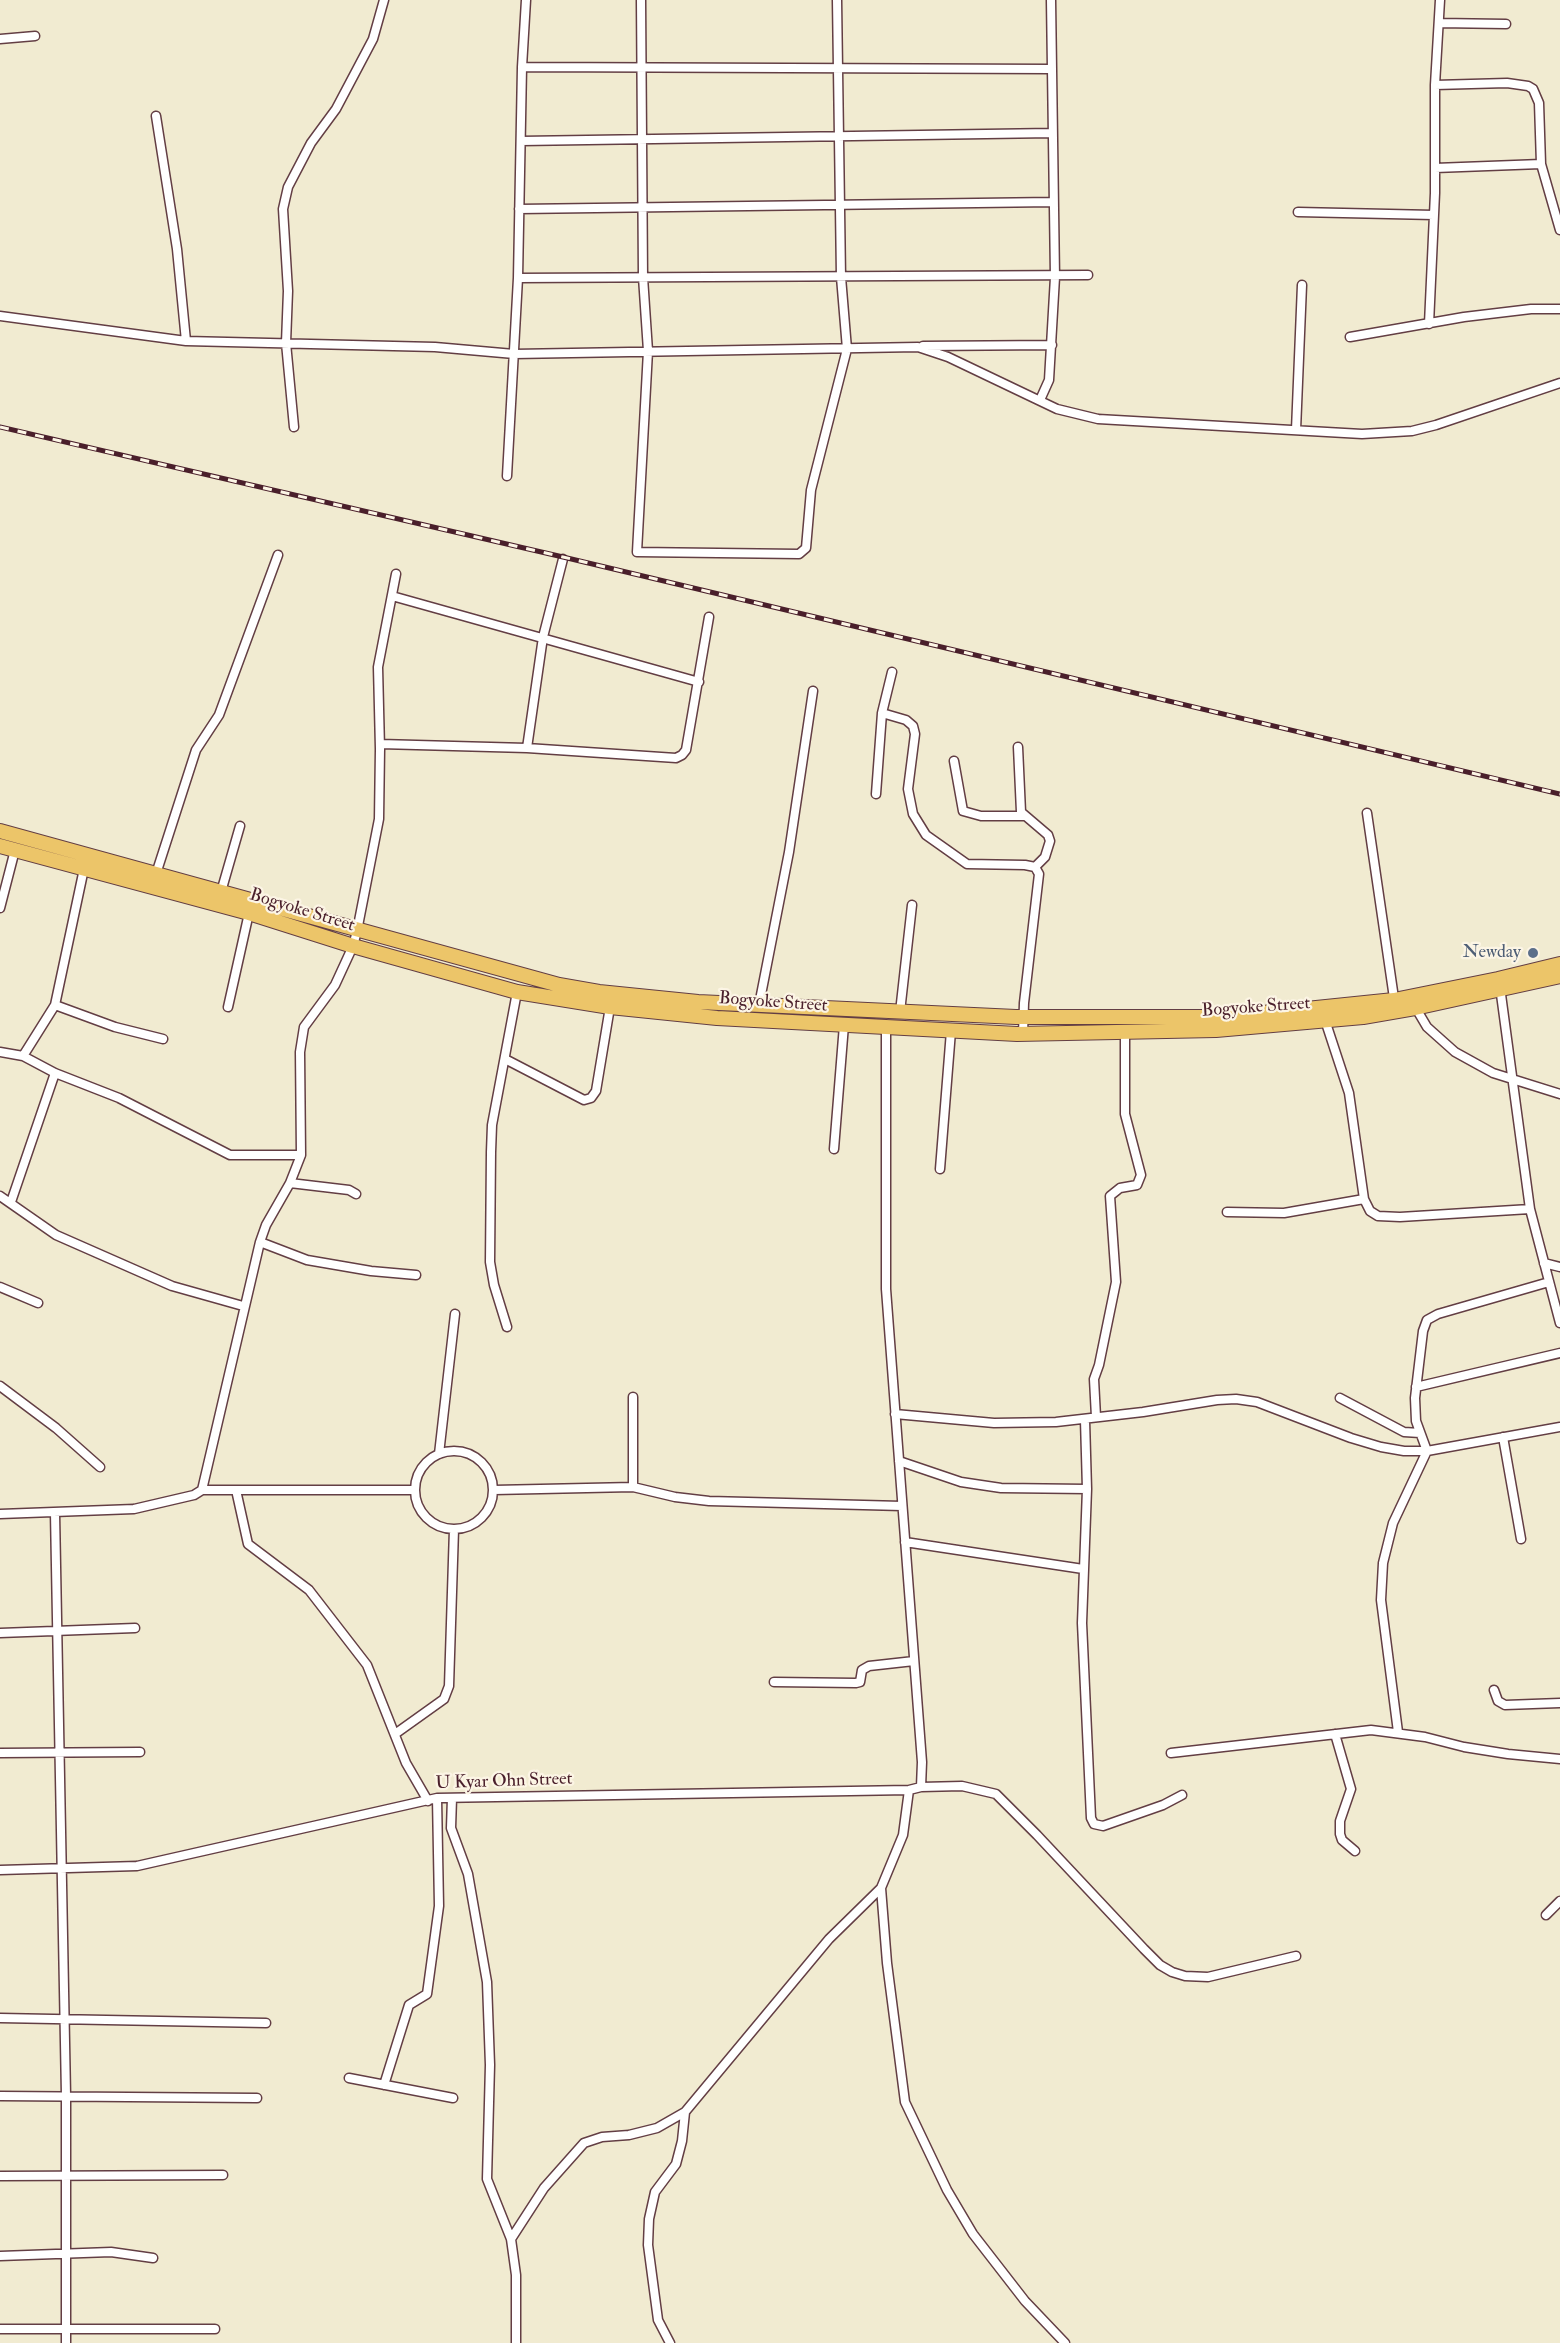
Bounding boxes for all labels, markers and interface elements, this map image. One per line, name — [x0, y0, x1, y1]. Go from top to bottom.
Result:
street label: Bogyoke Street — [247, 885, 357, 937]
place label: Newday — [1463, 942, 1521, 964]
marker: Newday — [1526, 946, 1540, 960]
street label: Bogyoke Street — [718, 988, 828, 1018]
street label: Bogyoke Street — [1201, 993, 1311, 1023]
street label: U Kyar Ohn Street — [435, 1769, 573, 1795]

